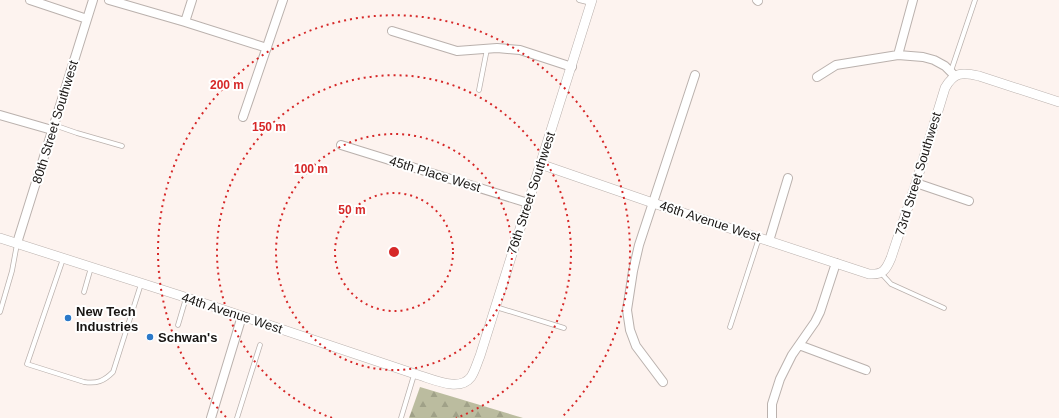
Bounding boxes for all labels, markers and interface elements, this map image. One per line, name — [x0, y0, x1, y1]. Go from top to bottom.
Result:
street label: 80th Street Southwest — [29, 58, 81, 185]
text: 200 m — [210, 78, 244, 92]
street label: 73rd Street Southwest — [892, 110, 944, 238]
text: 150 m — [252, 120, 286, 134]
street label: 76th Street Southwest — [504, 129, 558, 256]
street label: 45th Place West — [388, 153, 483, 195]
text: 100 m — [294, 162, 328, 176]
street label: 46th Avenue West — [658, 198, 763, 244]
text: 50 m — [338, 203, 366, 217]
centre of rings — [387, 245, 401, 259]
street label: 44th Avenue West — [180, 290, 285, 336]
place label: New Tech Industries — [76, 304, 138, 334]
marker: New Tech Industries — [63, 313, 73, 323]
place label: Schwan's — [158, 330, 217, 345]
marker: Schwan's — [145, 332, 155, 342]

